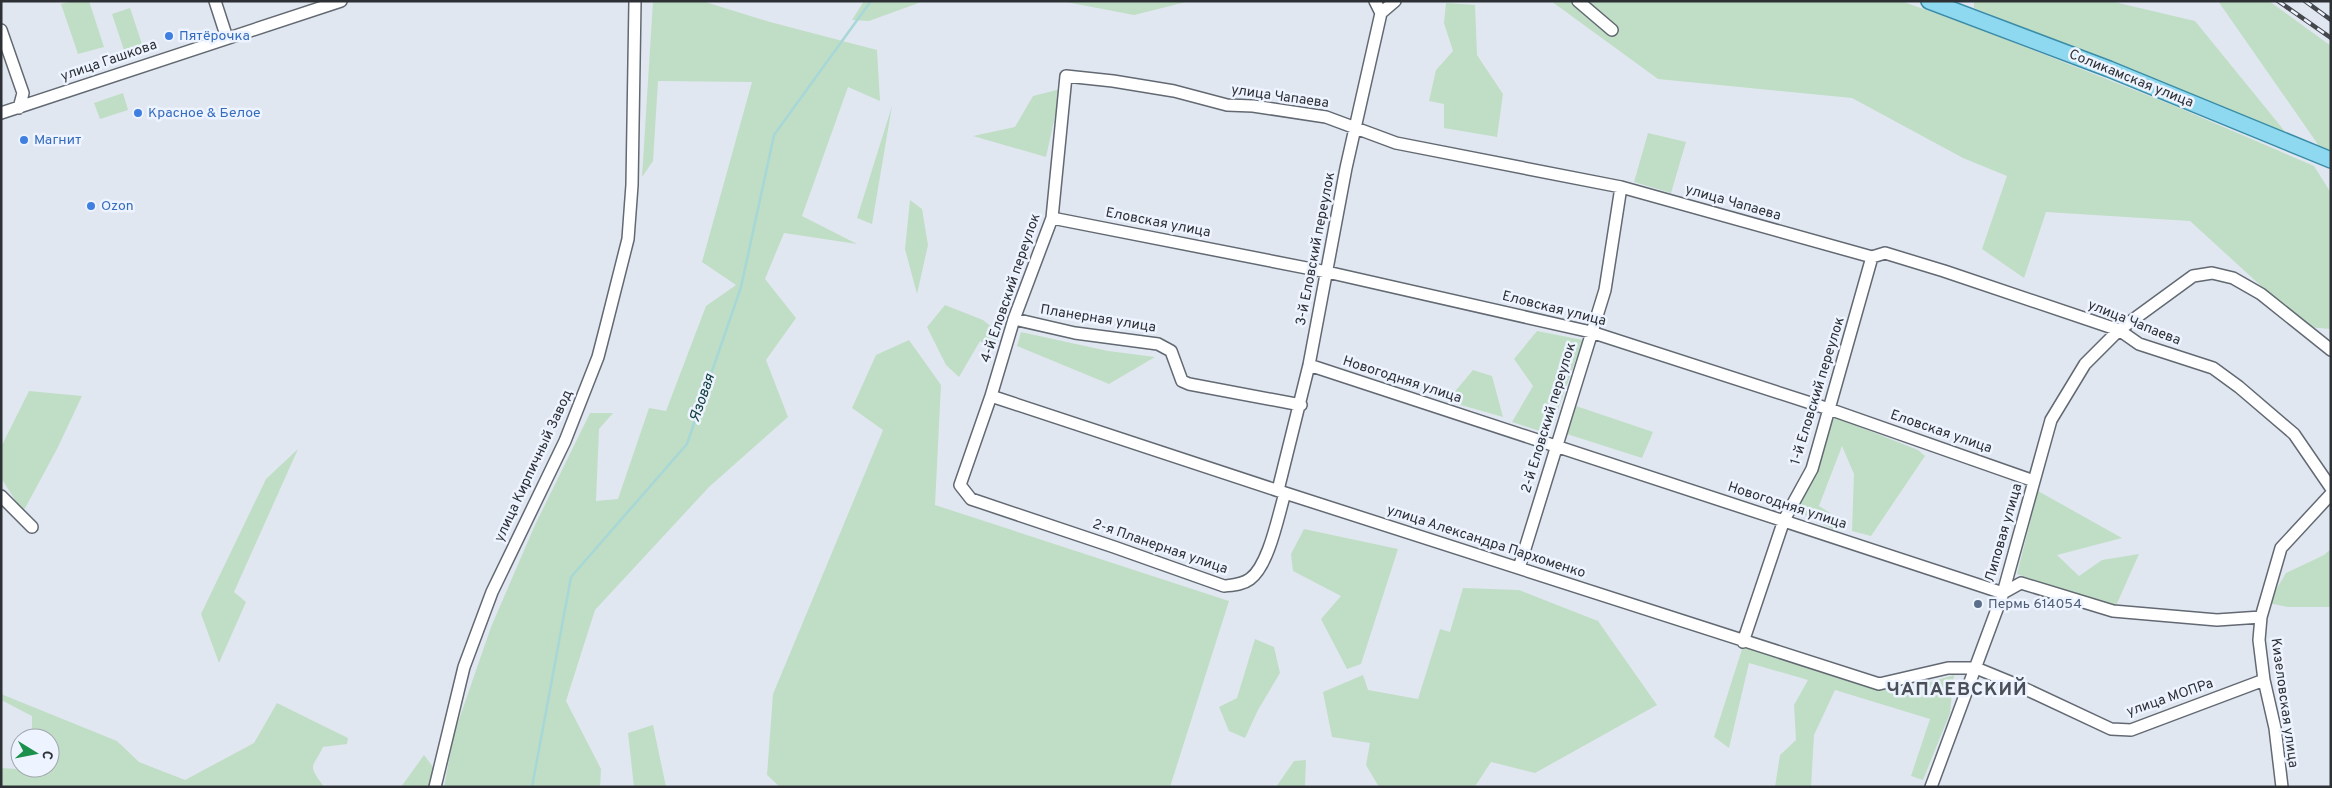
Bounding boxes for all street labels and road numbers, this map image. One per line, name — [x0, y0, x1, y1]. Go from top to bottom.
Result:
street label: улица Гашкова — [59, 37, 159, 85]
street label: Соликамская улица — [2066, 46, 2196, 112]
street label: улица Чапаева — [1230, 82, 1330, 112]
street label: 3-й Еловский переулок — [1293, 171, 1339, 327]
street label: улица Чапаева — [1683, 181, 1783, 225]
street label: Еловская улица — [1104, 204, 1212, 242]
street label: 4-й Еловский переулок — [977, 211, 1045, 365]
street label: Еловская улица — [1500, 288, 1608, 330]
street label: улица Чапаева — [2085, 297, 2183, 349]
street label: Планерная улица — [1039, 301, 1157, 337]
street label: 1-й Еловский переулок — [1787, 315, 1849, 467]
street label: 2-й Еловский переулок — [1518, 341, 1580, 495]
street label: Новогодняя улица — [1340, 353, 1464, 407]
street label: улица Кирпичный Завод — [491, 387, 577, 545]
street label: Еловская улица — [1888, 407, 1994, 457]
street label: Новогодняя улица — [1725, 479, 1849, 533]
street label: Липовая улица — [1982, 482, 2026, 584]
street label: улица Александра Пархоменко — [1384, 502, 1588, 582]
street label: 2-я Планерная улица — [1090, 516, 1230, 578]
street label: Кизеловская улица — [2266, 637, 2302, 769]
street label: улица МОПРа — [2124, 675, 2216, 721]

